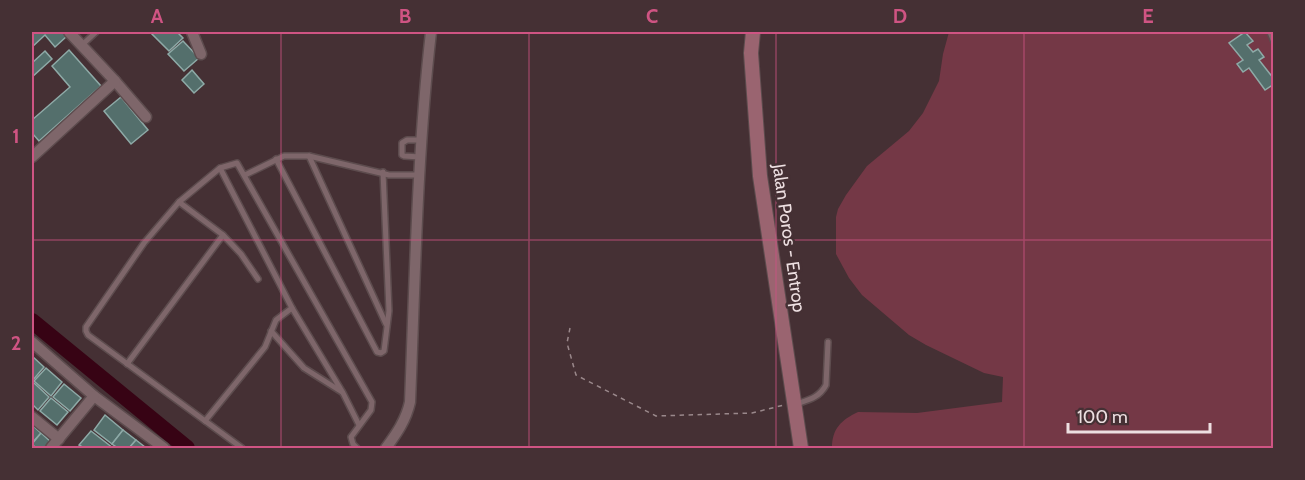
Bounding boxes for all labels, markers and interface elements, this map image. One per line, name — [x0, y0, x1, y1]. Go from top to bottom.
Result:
text: A — [151, 4, 164, 28]
text: B — [399, 4, 411, 28]
text: C — [646, 4, 658, 28]
text: D — [893, 4, 907, 28]
text: E — [1142, 4, 1154, 28]
text: 1 — [12, 124, 20, 148]
street label: Jalan Poros - Entrop — [768, 161, 810, 314]
text: 2 — [11, 331, 21, 355]
scale bar — [1068, 396, 1210, 434]
text: 100 m — [1077, 406, 1128, 428]

